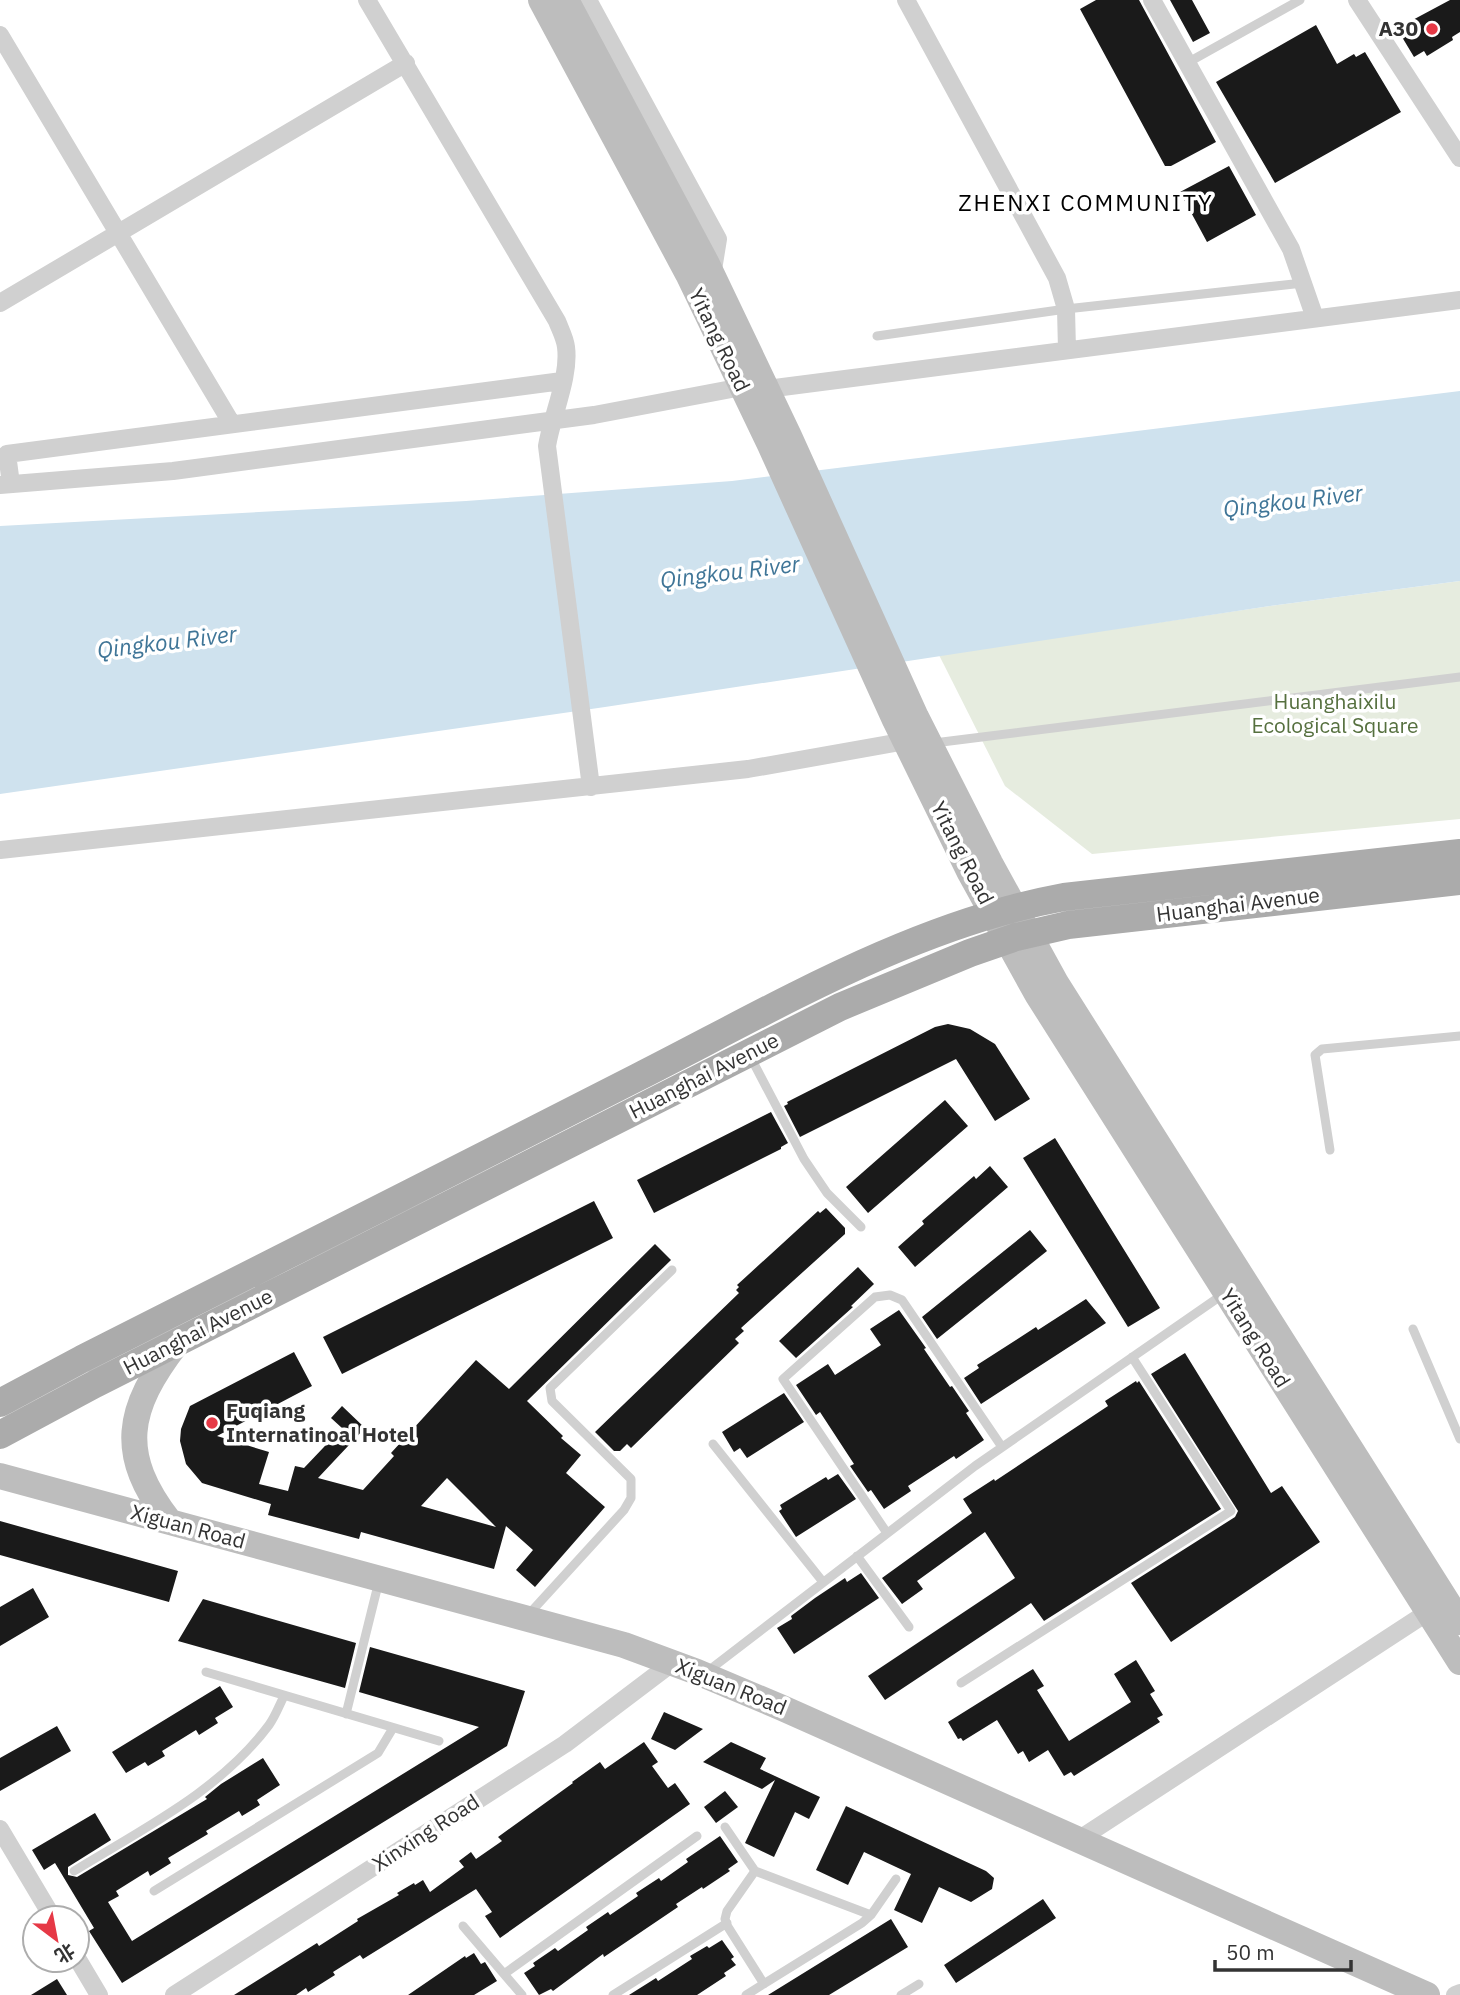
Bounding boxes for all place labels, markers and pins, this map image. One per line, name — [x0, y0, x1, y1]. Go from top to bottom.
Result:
place label: A30 — [1378, 14, 1418, 42]
marker: A30 — [1424, 21, 1440, 37]
place label: Fuqiang Internatinoal Hotel — [226, 1396, 415, 1448]
marker: Fuqiang Internatinoal Hotel — [204, 1415, 220, 1431]

